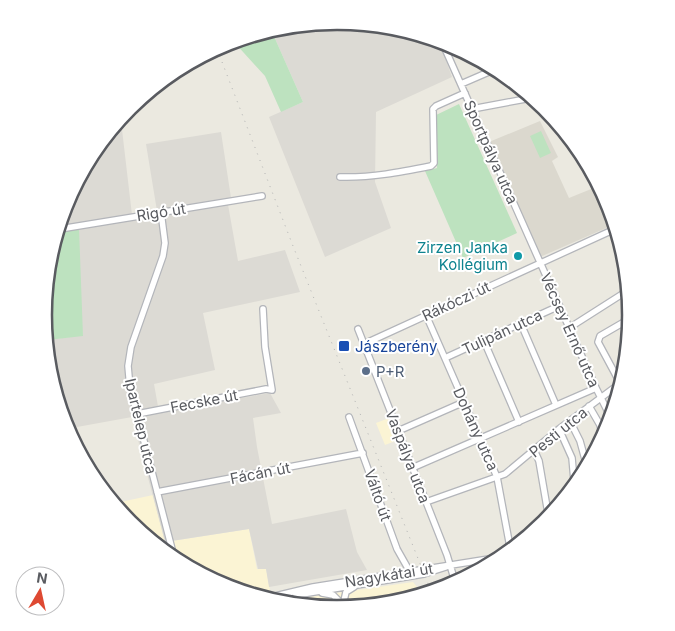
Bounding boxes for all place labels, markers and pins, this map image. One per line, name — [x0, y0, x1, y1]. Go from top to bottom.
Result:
place label: Zirzen Janka Kollégium — [417, 238, 508, 274]
marker: Zirzen Janka Kollégium — [512, 250, 524, 262]
place label: Jászberény — [355, 337, 438, 356]
marker: Jászberény — [337, 339, 351, 353]
place label: P+R — [376, 362, 405, 381]
marker: P+R — [360, 365, 372, 377]

